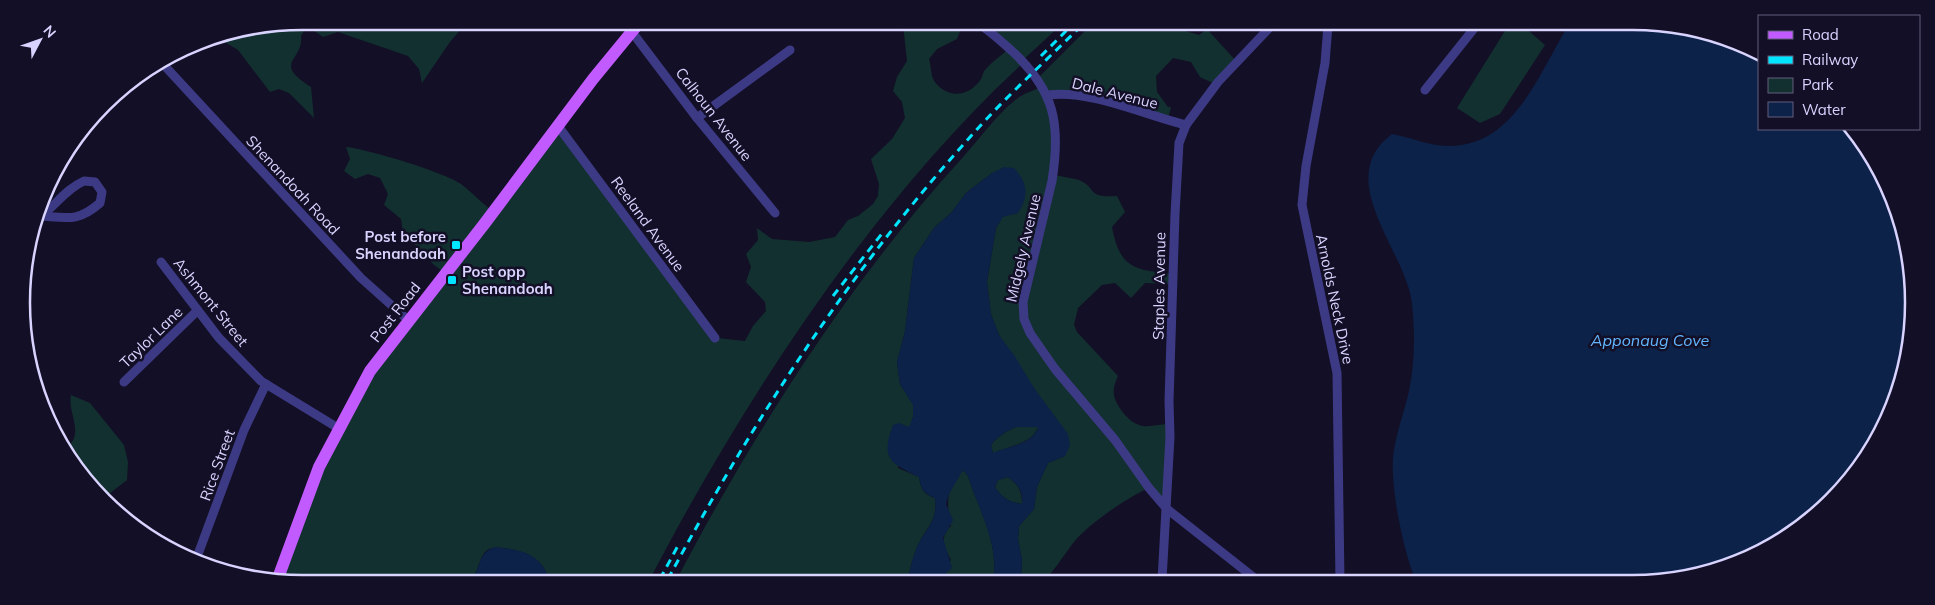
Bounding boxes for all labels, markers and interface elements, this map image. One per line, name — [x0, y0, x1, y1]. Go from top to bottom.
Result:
north arrow — [15, 15, 65, 65]
legend — [1758, 15, 1920, 130]
text: N — [40, 22, 60, 41]
text: Road — [1802, 25, 1839, 44]
text: Railway — [1802, 50, 1858, 69]
street label: Calhoun Avenue — [672, 63, 756, 165]
street label: Dale Avenue — [1070, 73, 1160, 113]
text: Park — [1802, 75, 1834, 94]
text: Water — [1802, 100, 1846, 119]
street label: Shenandoah Road — [242, 131, 344, 239]
street label: Reeland Avenue — [607, 173, 689, 275]
street label: Midgely Avenue — [1001, 192, 1045, 304]
place label: Post before Shenandoah — [355, 227, 446, 263]
street label: Staples Avenue — [1149, 232, 1169, 340]
street label: Arnolds Neck Drive — [1312, 232, 1358, 366]
marker: Post before Shenandoah — [450, 239, 462, 251]
street label: Ashmont Street — [170, 254, 252, 350]
place label: Post opp Shenandoah — [462, 262, 553, 298]
marker: Post opp Shenandoah — [446, 274, 458, 286]
street label: Post Road — [366, 278, 424, 346]
street label: Taylor Lane — [115, 302, 187, 372]
water label: Apponaug Cove — [1590, 330, 1710, 350]
street label: Rice Street — [195, 427, 239, 503]

